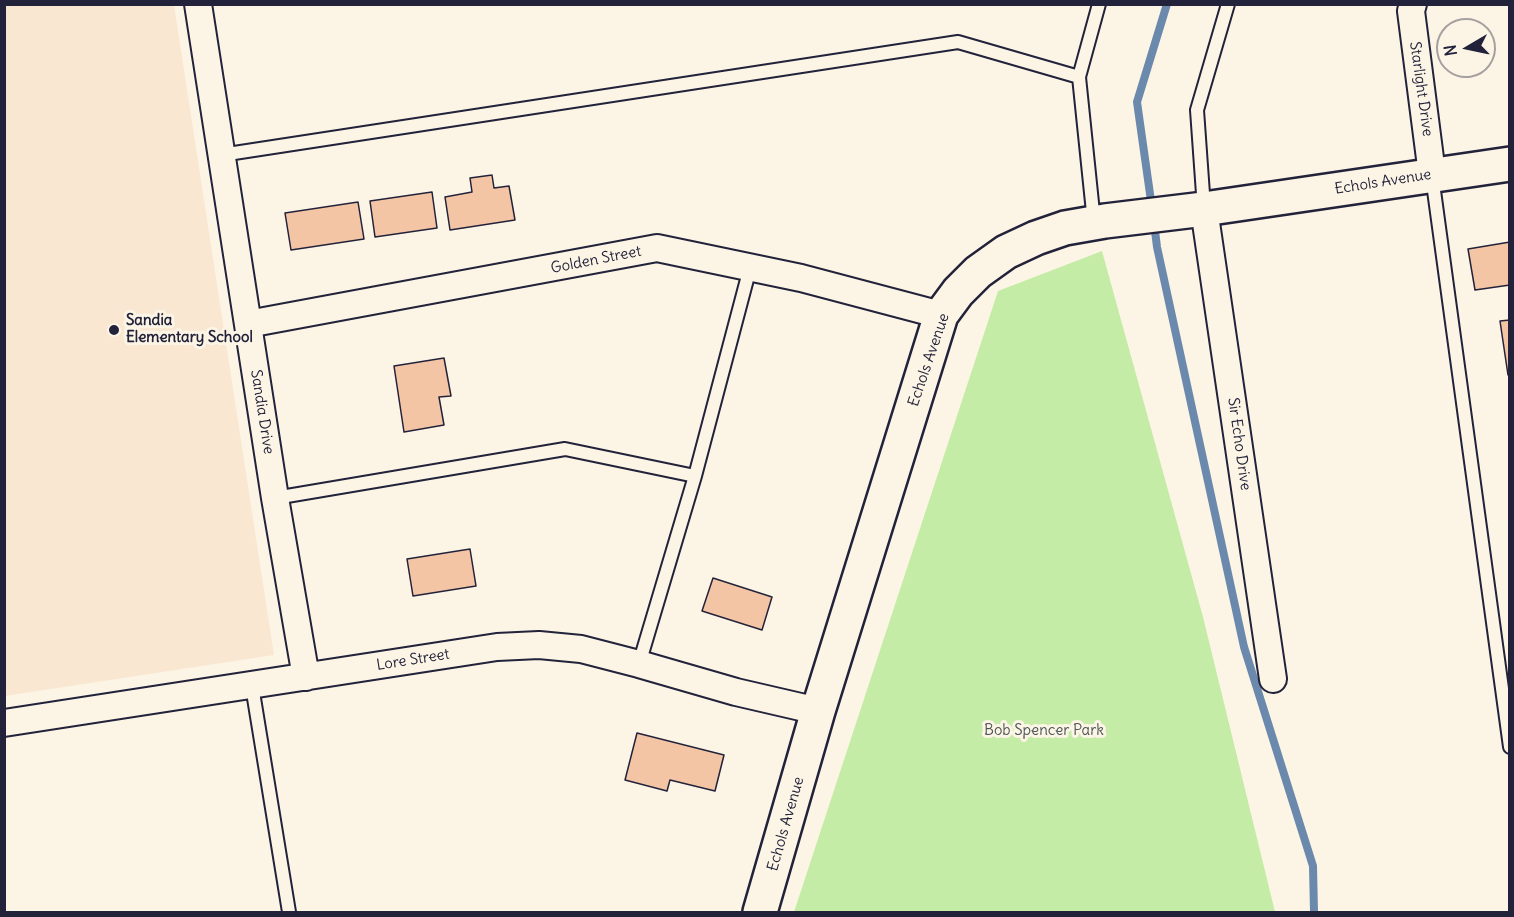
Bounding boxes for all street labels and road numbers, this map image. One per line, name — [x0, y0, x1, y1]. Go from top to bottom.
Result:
street label: Starlight Drive — [1405, 40, 1437, 138]
street label: Echols Avenue — [1334, 165, 1432, 199]
street label: Golden Street — [549, 242, 643, 278]
street label: Echols Avenue — [905, 311, 953, 409]
street label: Sandia Drive — [246, 368, 278, 456]
street label: Sir Echo Drive — [1224, 396, 1254, 492]
street label: Lore Street — [375, 645, 451, 675]
street label: Echols Avenue — [764, 775, 808, 873]

